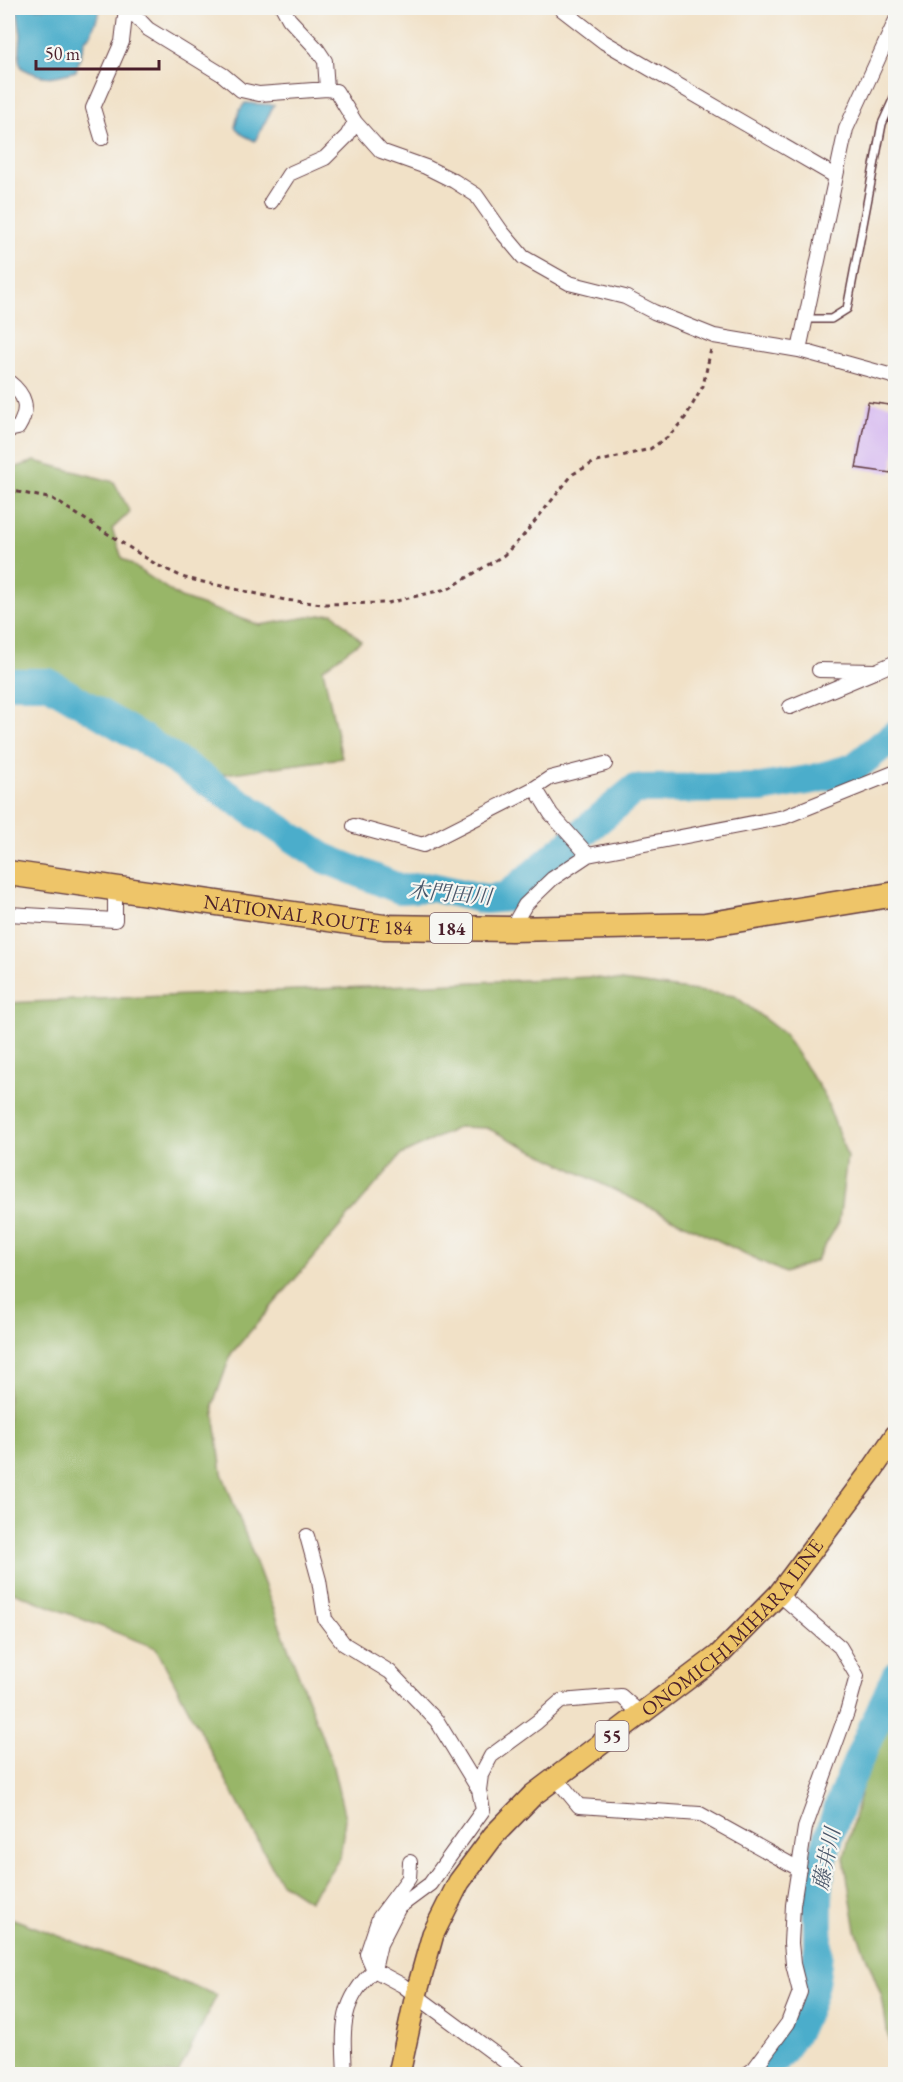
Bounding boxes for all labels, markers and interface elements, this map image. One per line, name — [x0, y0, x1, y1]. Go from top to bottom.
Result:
scale bar — [36, 33, 159, 71]
text: 50 m — [45, 42, 80, 65]
water label: 木門田川 — [407, 876, 495, 910]
street label: NATIONAL ROUTE 184 — [202, 888, 413, 940]
road number: 184 — [430, 913, 472, 943]
street label: ONOMICHI MIHARA LINE — [636, 1534, 829, 1722]
road number: 55 — [596, 1721, 628, 1751]
water label: 藤井川 — [806, 1823, 846, 1893]

